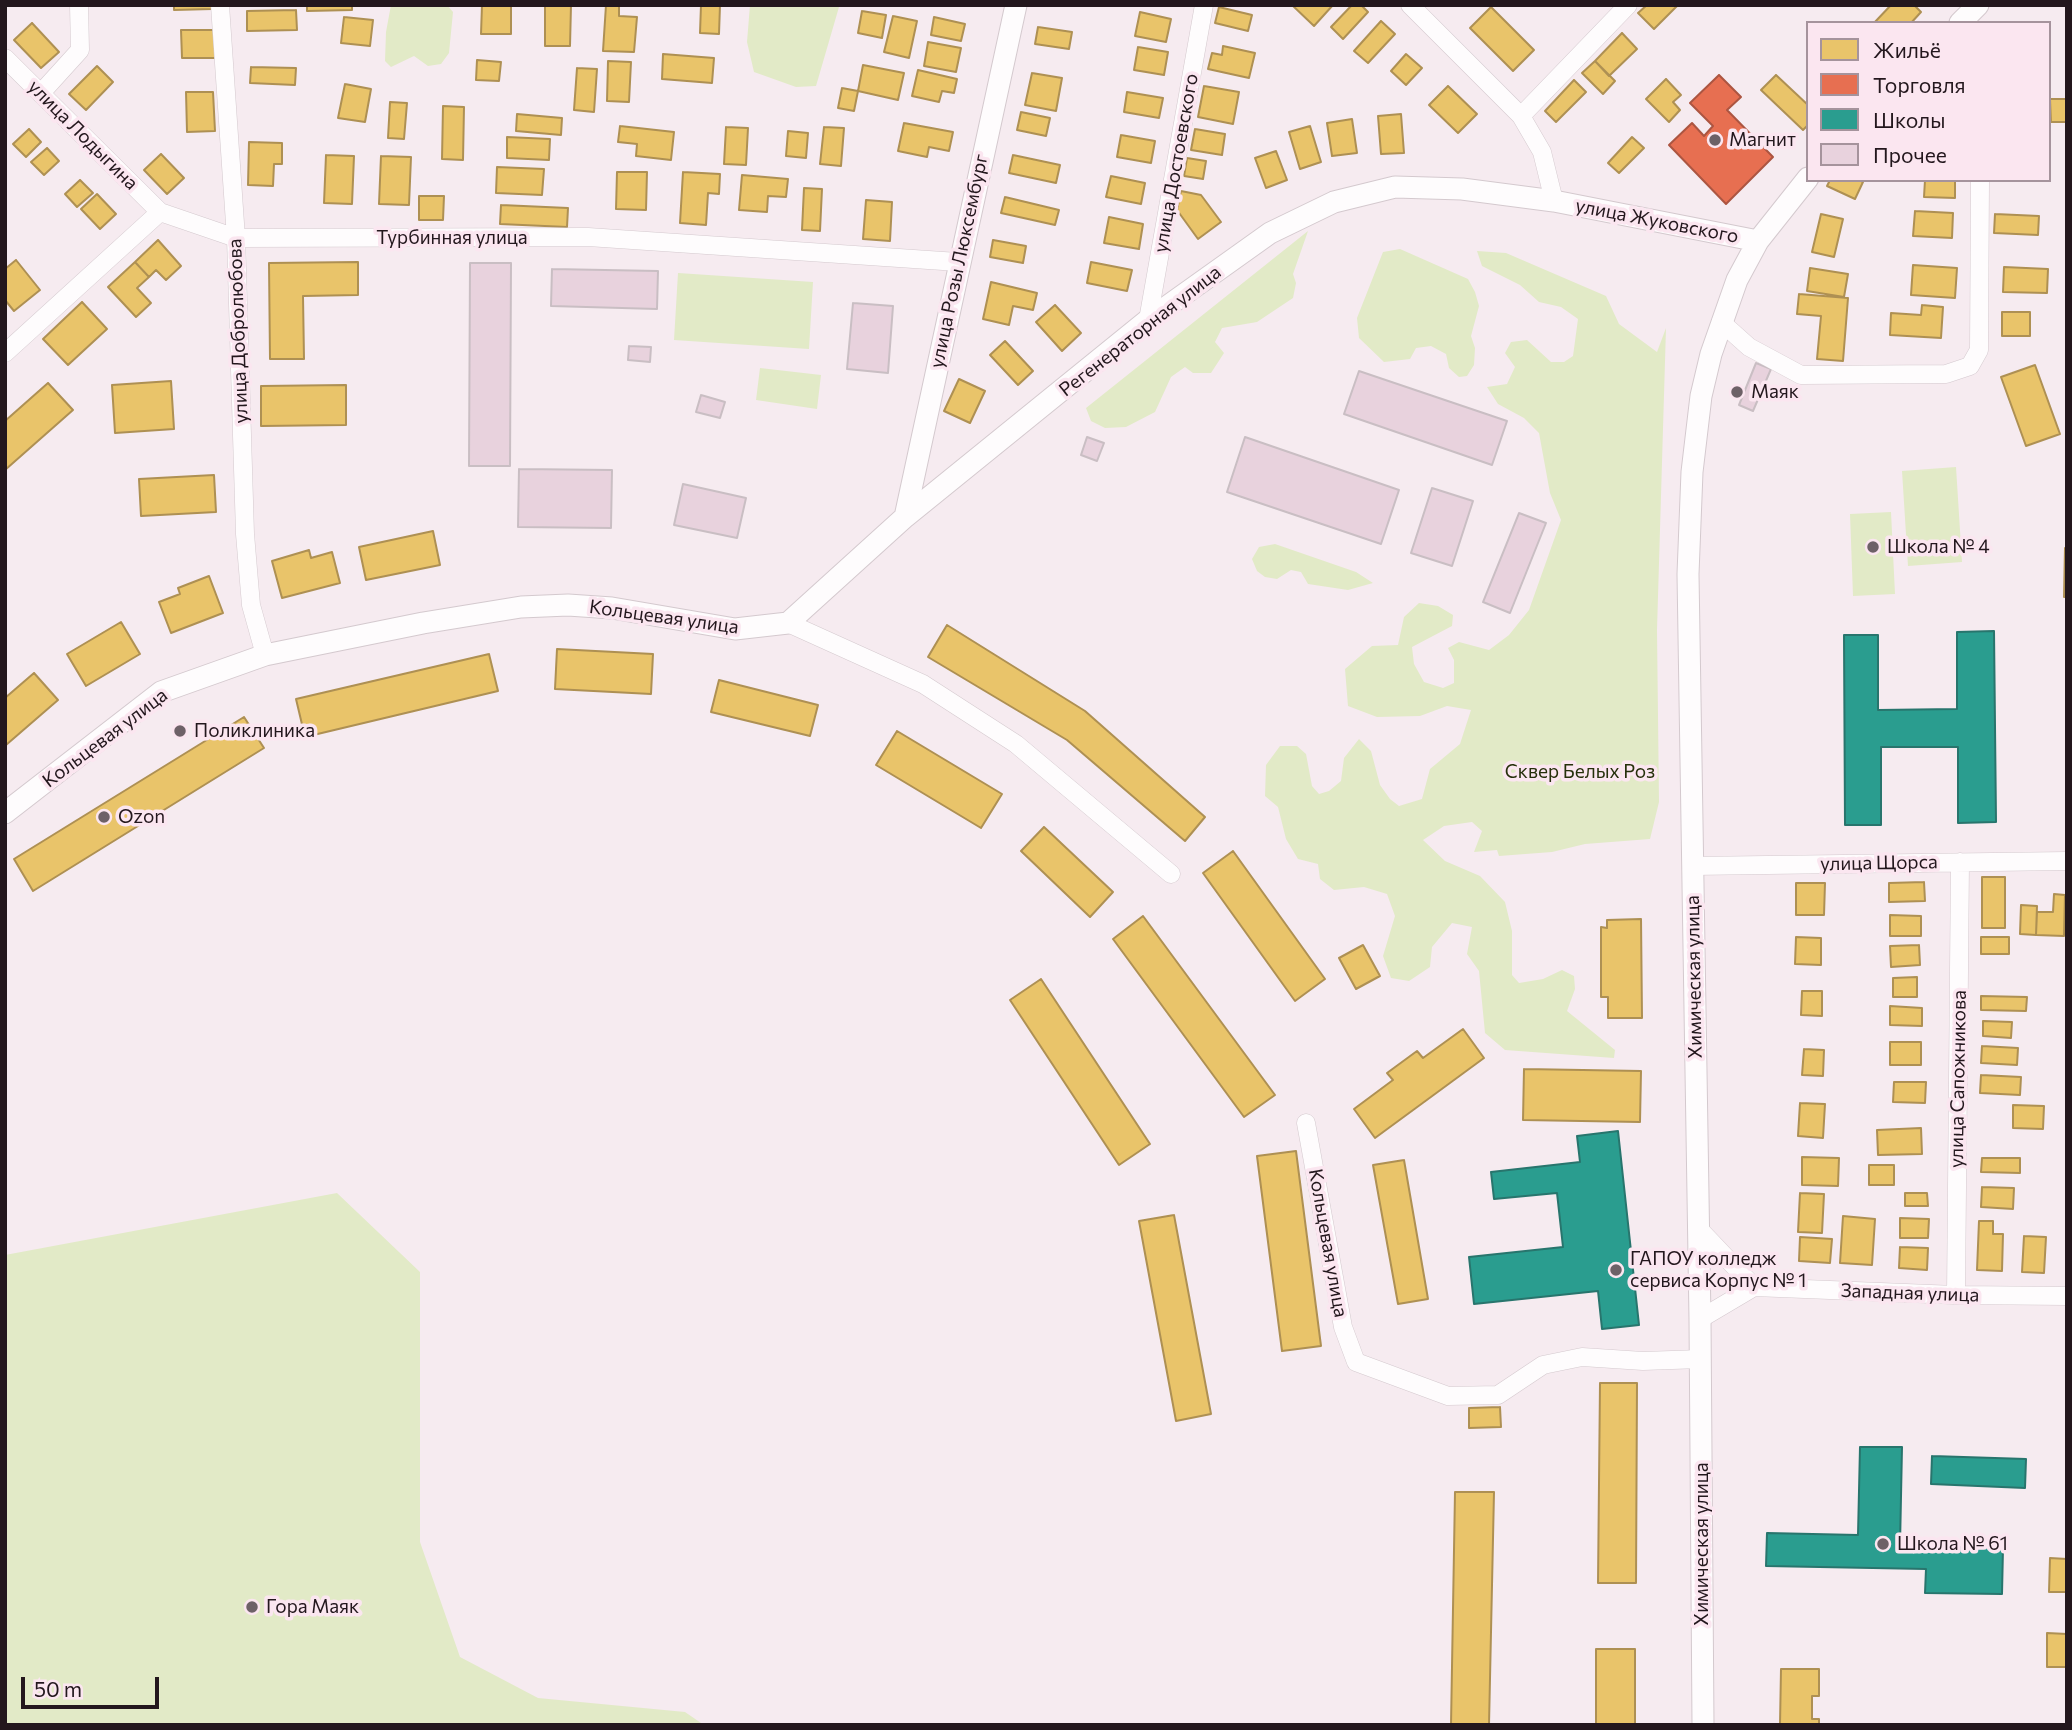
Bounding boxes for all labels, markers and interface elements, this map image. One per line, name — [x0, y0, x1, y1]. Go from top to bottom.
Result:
legend — [1806, 21, 2051, 182]
text: Жильё — [1873, 37, 1941, 62]
street label: улица Достоевского — [1149, 72, 1203, 254]
text: Торговля — [1873, 72, 1966, 97]
street label: улица Лодыгина — [23, 75, 143, 195]
text: Школы — [1873, 107, 1945, 132]
place label: Магнит — [1729, 129, 1796, 151]
marker: Магнит — [1707, 132, 1723, 148]
text: Прочее — [1873, 142, 1947, 167]
street label: улица Розы Люксембург — [925, 152, 993, 370]
street label: улица Жуковского — [1574, 194, 1740, 248]
street label: Турбинная улица — [376, 227, 528, 249]
street label: улица Добролюбова — [223, 238, 253, 424]
street label: Регенераторная улица — [1055, 261, 1225, 401]
place label: Маяк — [1751, 381, 1799, 403]
marker: Маяк — [1729, 384, 1745, 400]
place label: Школа № 4 — [1887, 536, 1990, 558]
marker: Школа № 4 — [1865, 539, 1881, 555]
street label: Кольцевая улица — [588, 595, 740, 639]
street label: Кольцевая улица — [38, 684, 172, 792]
place label: Поликлиника — [194, 720, 315, 742]
marker: Поликлиника — [172, 723, 188, 739]
park label: Сквер Белых Роз — [1505, 761, 1655, 783]
place label: Ozon — [118, 806, 165, 828]
marker: Ozon — [96, 809, 112, 825]
street label: улица Щорса — [1820, 851, 1938, 875]
street label: Химическая улица — [1681, 895, 1707, 1059]
street label: улица Сапожникова — [1945, 990, 1971, 1168]
street label: Кольцевая улица — [1304, 1167, 1352, 1319]
place label: ГАПОУ колледж сервиса Корпус № 1 — [1630, 1248, 1806, 1292]
marker: ГАПОУ колледж сервиса Корпус № 1 — [1608, 1262, 1624, 1278]
street label: Западная улица — [1840, 1279, 1980, 1307]
street label: Химическая улица — [1691, 1462, 1713, 1626]
place label: Школа № 61 — [1897, 1533, 2008, 1555]
marker: Школа № 61 — [1875, 1536, 1891, 1552]
place label: Гора Маяк — [266, 1596, 359, 1618]
marker: Гора Маяк — [244, 1599, 260, 1615]
scale bar — [24, 1664, 163, 1708]
text: 50 m — [34, 1676, 82, 1701]

